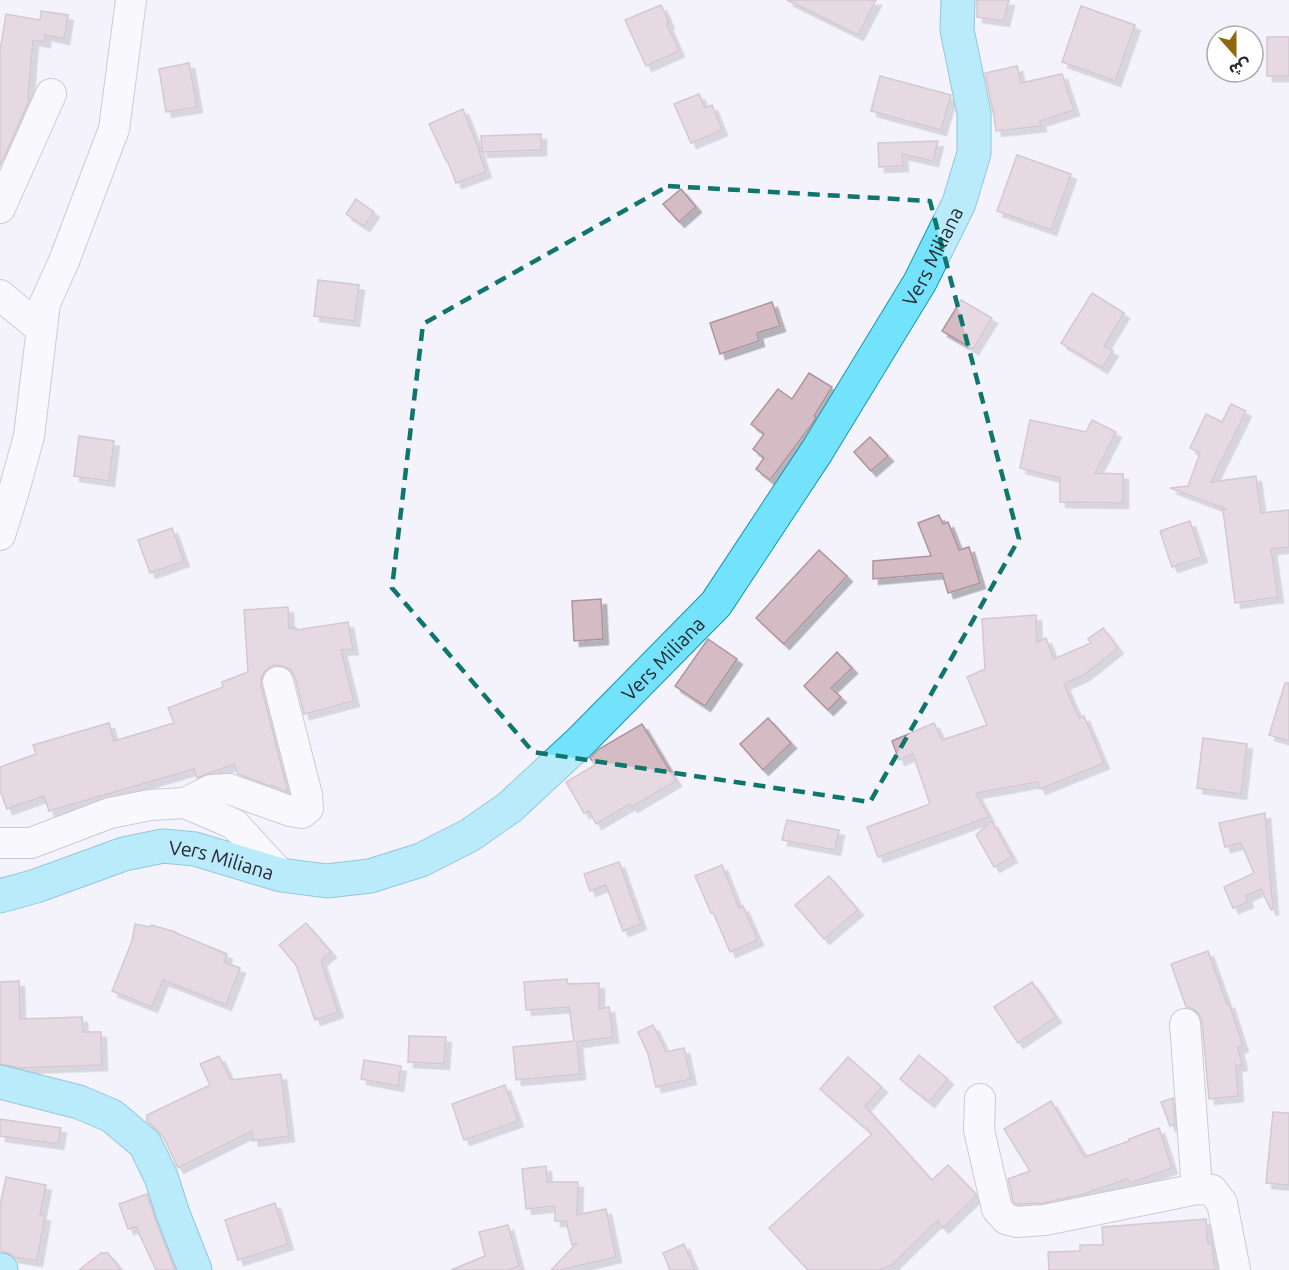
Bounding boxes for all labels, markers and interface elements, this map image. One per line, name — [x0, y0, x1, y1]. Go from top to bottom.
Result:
north arrow — [1205, 24, 1265, 84]
text: ش — [1226, 55, 1254, 80]
street label: Vers Miliana — [897, 203, 967, 310]
street label: Vers Miliana — [616, 612, 709, 705]
street label: Vers Miliana — [168, 835, 277, 884]

